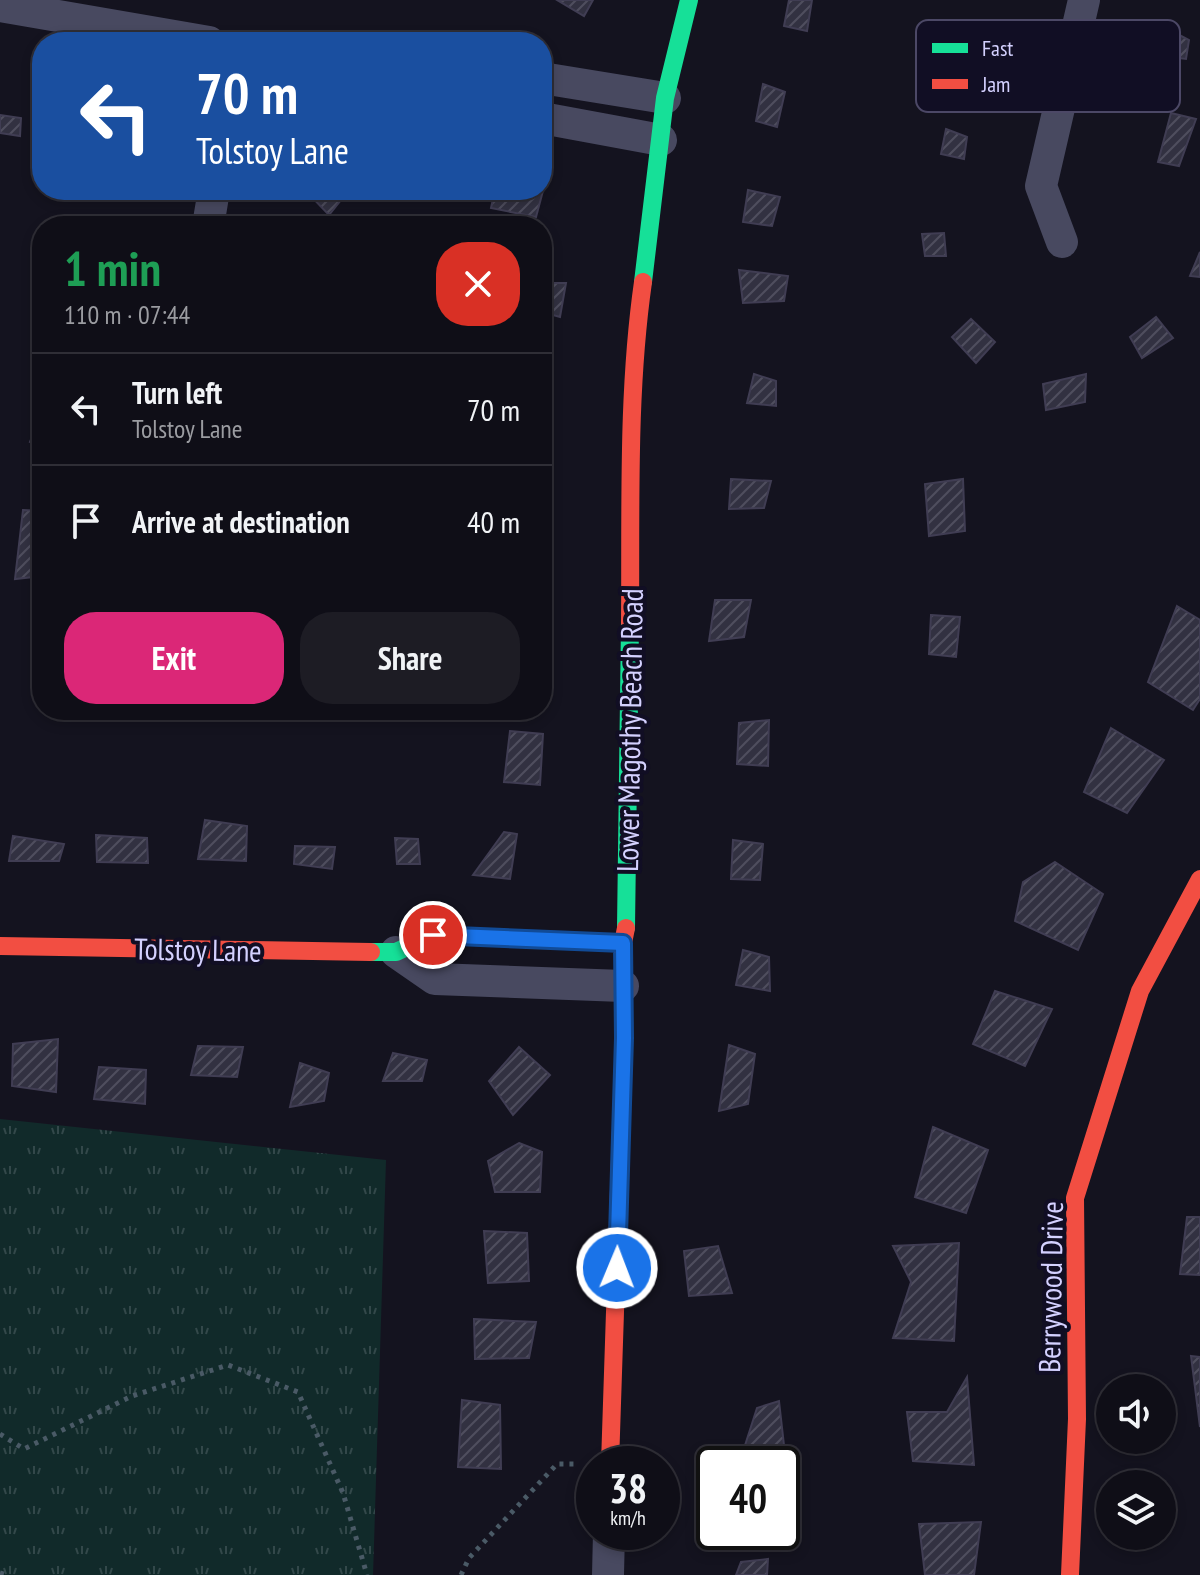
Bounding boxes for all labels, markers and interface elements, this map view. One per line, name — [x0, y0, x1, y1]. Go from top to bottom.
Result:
legend — [916, 20, 1180, 112]
text: Fast — [982, 34, 1013, 62]
text: 70 m — [196, 57, 298, 129]
icon: left — [64, 64, 168, 168]
text: Jam — [981, 70, 1010, 98]
text: Tolstoy Lane — [196, 127, 349, 174]
text: 1 min — [64, 237, 161, 299]
button: close — [436, 242, 520, 326]
text: 110 m · 07:44 — [64, 298, 190, 331]
text: Turn left — [132, 373, 222, 412]
icon: left — [64, 387, 108, 431]
text: 70 m — [467, 390, 520, 429]
text: Tolstoy Lane — [132, 412, 242, 445]
icon: arrive — [64, 499, 108, 543]
text: Arrive at destination — [132, 502, 350, 541]
text: 40 m — [467, 502, 520, 541]
street label: Lower Magothy Beach Road — [607, 588, 651, 872]
button: Exit — [64, 612, 284, 704]
button: Share — [300, 612, 520, 704]
pin — [399, 901, 467, 969]
icon: arrive — [411, 913, 455, 957]
street label: Tolstoy Lane — [134, 928, 262, 970]
street label: Berrywood Drive — [1029, 1201, 1071, 1373]
position arrow — [575, 1226, 659, 1310]
map controls — [1096, 1374, 1176, 1550]
button: sound — [1096, 1374, 1176, 1454]
speed limit sign: 40 — [696, 1446, 800, 1550]
text: 38 — [609, 1462, 647, 1514]
button: layers — [1096, 1470, 1176, 1550]
text: km/h — [610, 1505, 646, 1531]

